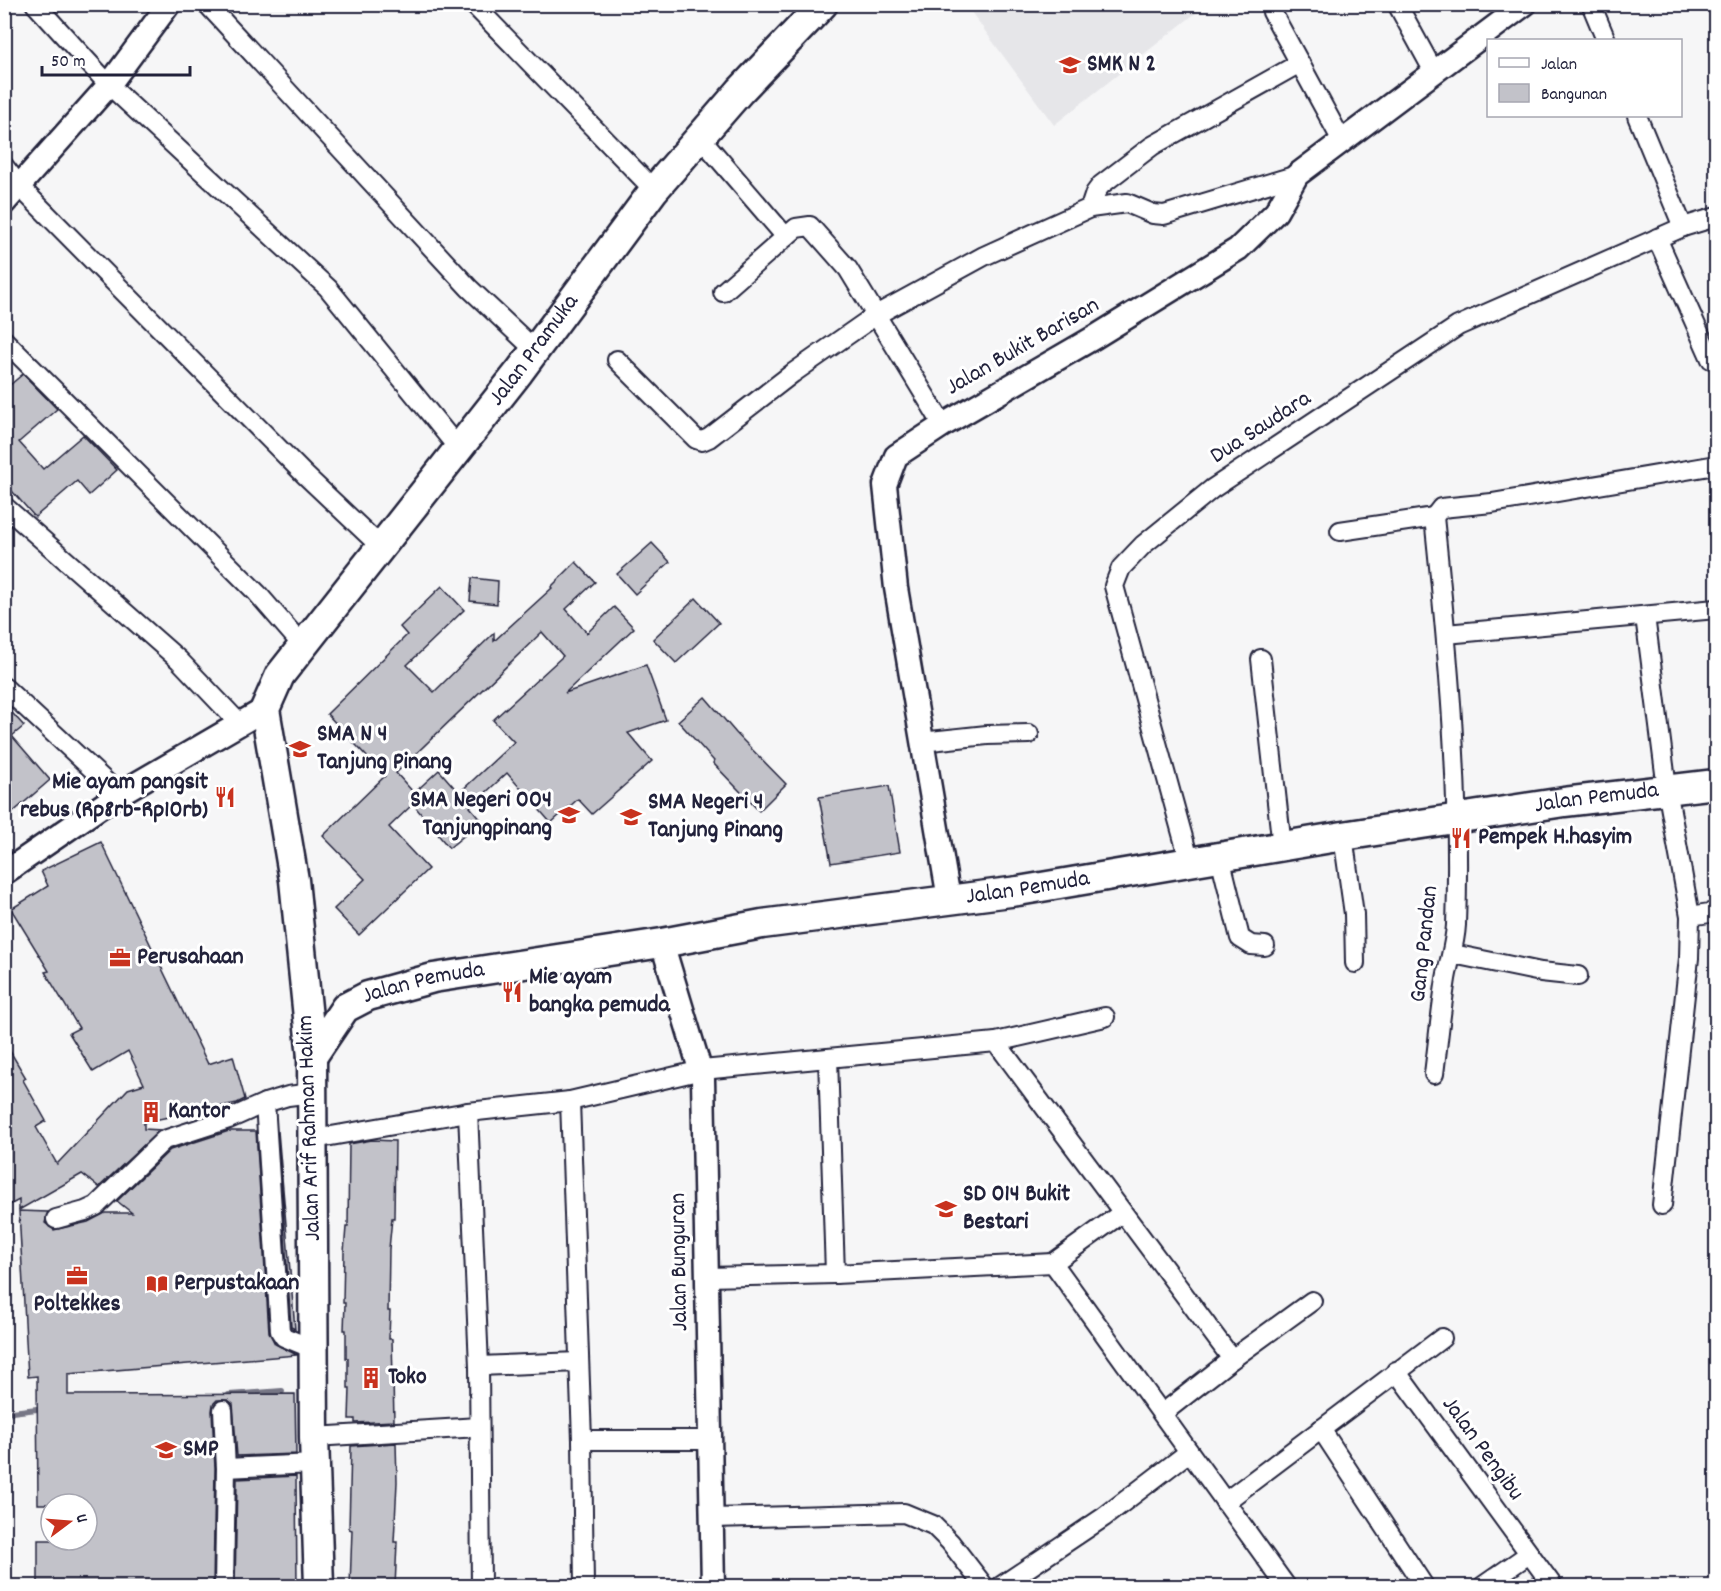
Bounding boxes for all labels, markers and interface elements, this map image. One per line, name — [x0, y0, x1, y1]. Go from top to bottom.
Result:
scale bar — [42, 39, 190, 77]
legend — [1487, 39, 1682, 117]
place label: SMK N 2 — [1087, 48, 1156, 82]
text: 50 m — [51, 50, 86, 75]
school or university icon: SMK N 2 — [1058, 53, 1082, 77]
text: Jalan — [1541, 53, 1577, 78]
text: Bangunan — [1541, 83, 1607, 108]
street label: Jalan Pramuka — [481, 287, 588, 414]
street label: Jalan Bukit Barisan — [940, 289, 1106, 405]
street label: Dua Saudara — [1204, 382, 1319, 473]
place label: SMA N 4 Tanjung Pinang — [317, 718, 452, 780]
school or university icon: SMA N 4 Tanjung Pinang — [288, 737, 312, 761]
place label: Mie ayam pangsit rebus (Rp8rb-Rp10rb) — [20, 766, 208, 828]
street label: Jalan Pemuda — [1532, 774, 1661, 823]
place label: SMA Negeri 004 Tanjungpinang — [410, 784, 552, 846]
restaurant icon: Mie ayam pangsit rebus (Rp8rb-Rp10rb) — [213, 785, 237, 809]
place label: SMA Negeri 4 Tanjung Pinang — [648, 786, 783, 848]
school or university icon: SMA Negeri 004 Tanjungpinang — [557, 803, 581, 827]
school or university icon: SMA Negeri 4 Tanjung Pinang — [619, 805, 643, 829]
place label: Pempek H.hasyim — [1478, 821, 1632, 855]
restaurant icon: Pempek H.hasyim — [1449, 826, 1473, 850]
street label: Jalan Pemuda — [964, 862, 1093, 915]
street label: Gang Pandan — [1402, 884, 1448, 1004]
place label: Perusahaan — [137, 941, 244, 975]
office icon: Perusahaan — [108, 946, 132, 970]
street label: Jalan Pemuda — [355, 953, 487, 1013]
place label: Mie ayam bangka pemuda — [529, 961, 671, 1023]
restaurant icon: Mie ayam bangka pemuda — [500, 980, 524, 1004]
street label: Jalan Arif Rahman Hakim — [289, 1014, 331, 1242]
place label: Kantor — [168, 1095, 231, 1129]
building icon: Kantor — [139, 1100, 163, 1124]
place label: SD 014 Bukit Bestari — [963, 1178, 1070, 1240]
street label: Jalan Bunguran — [662, 1192, 698, 1332]
school or university icon: SD 014 Bukit Bestari — [934, 1197, 958, 1221]
office icon: Poltekkes — [65, 1264, 89, 1288]
place label: Perpustakaan — [174, 1267, 299, 1301]
library icon: Perpustakaan — [145, 1272, 169, 1296]
place label: Poltekkes — [33, 1288, 121, 1322]
place label: Toko — [388, 1361, 427, 1395]
building icon: Toko — [359, 1366, 383, 1390]
street label: Jalan Pengibu — [1432, 1390, 1532, 1508]
place label: SMP — [183, 1433, 219, 1467]
school or university icon: SMP — [154, 1438, 178, 1462]
north arrow — [39, 1492, 99, 1552]
text: U — [69, 1512, 93, 1526]

